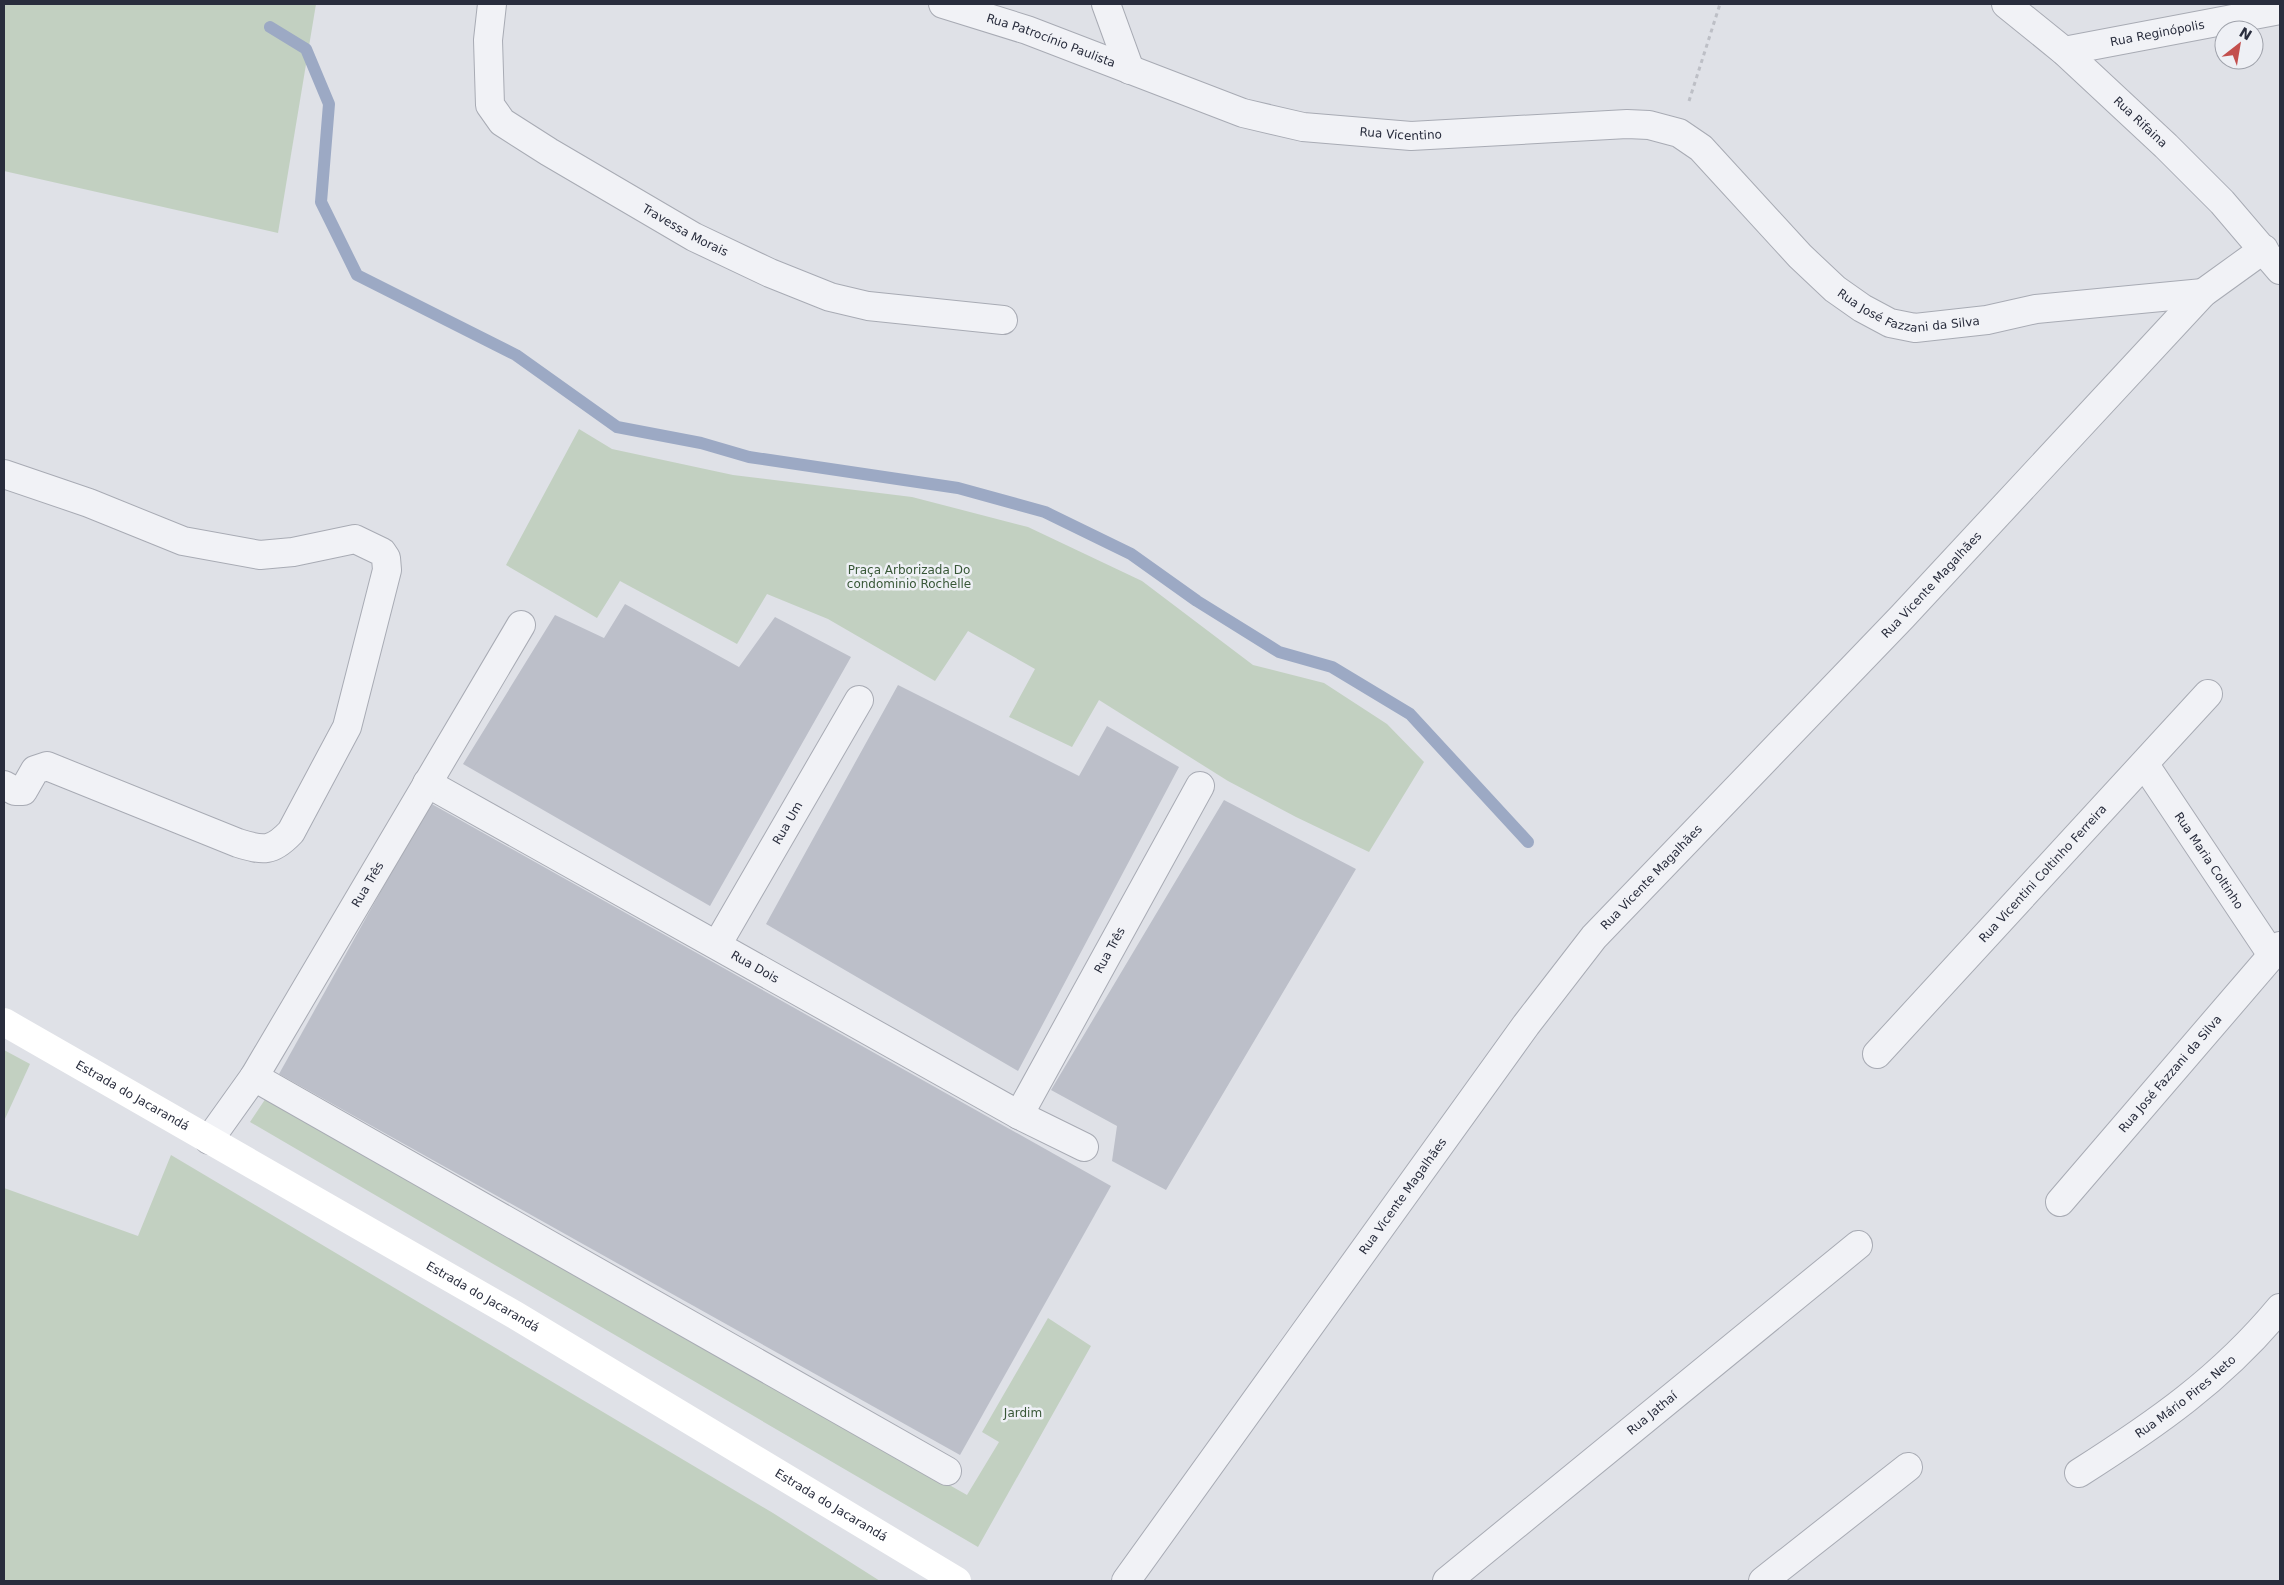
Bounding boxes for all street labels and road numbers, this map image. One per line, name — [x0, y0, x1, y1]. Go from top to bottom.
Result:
street label: Rua Patrocínio Paulista — [985, 11, 1117, 70]
street label: Rua Reginópolis — [2109, 17, 2206, 49]
street label: Rua Rifaina — [2111, 94, 2170, 150]
street label: Rua Vicentino — [1359, 125, 1442, 143]
street label: Travessa Morais — [639, 201, 730, 259]
street label: Rua José Fazzani da Silva — [1835, 286, 1980, 335]
street label: Rua Vicente Magalhães — [1879, 529, 1985, 641]
street label: Rua Um — [770, 799, 806, 847]
street label: Rua Vicentini Coltinho Ferreira — [1976, 802, 2110, 945]
street label: Rua Maria Coltinho — [2172, 810, 2246, 912]
street label: Rua Vicente Magalhães — [1598, 822, 1705, 933]
street label: Rua Três — [349, 859, 387, 910]
street label: Rua Três — [1091, 925, 1128, 976]
street label: Rua Dois — [728, 948, 781, 986]
street label: Rua José Fazzani da Silva — [2116, 1012, 2225, 1135]
street label: Estrada do Jacarandá — [73, 1058, 192, 1134]
street label: Rua Vicente Magalhães — [1356, 1135, 1449, 1257]
street label: Estrada do Jacarandá — [424, 1259, 542, 1335]
street label: Rua Mário Pires Neto — [2132, 1353, 2239, 1441]
street label: Rua Jathaí — [1624, 1388, 1681, 1438]
street label: Estrada do Jacarandá — [773, 1466, 890, 1544]

